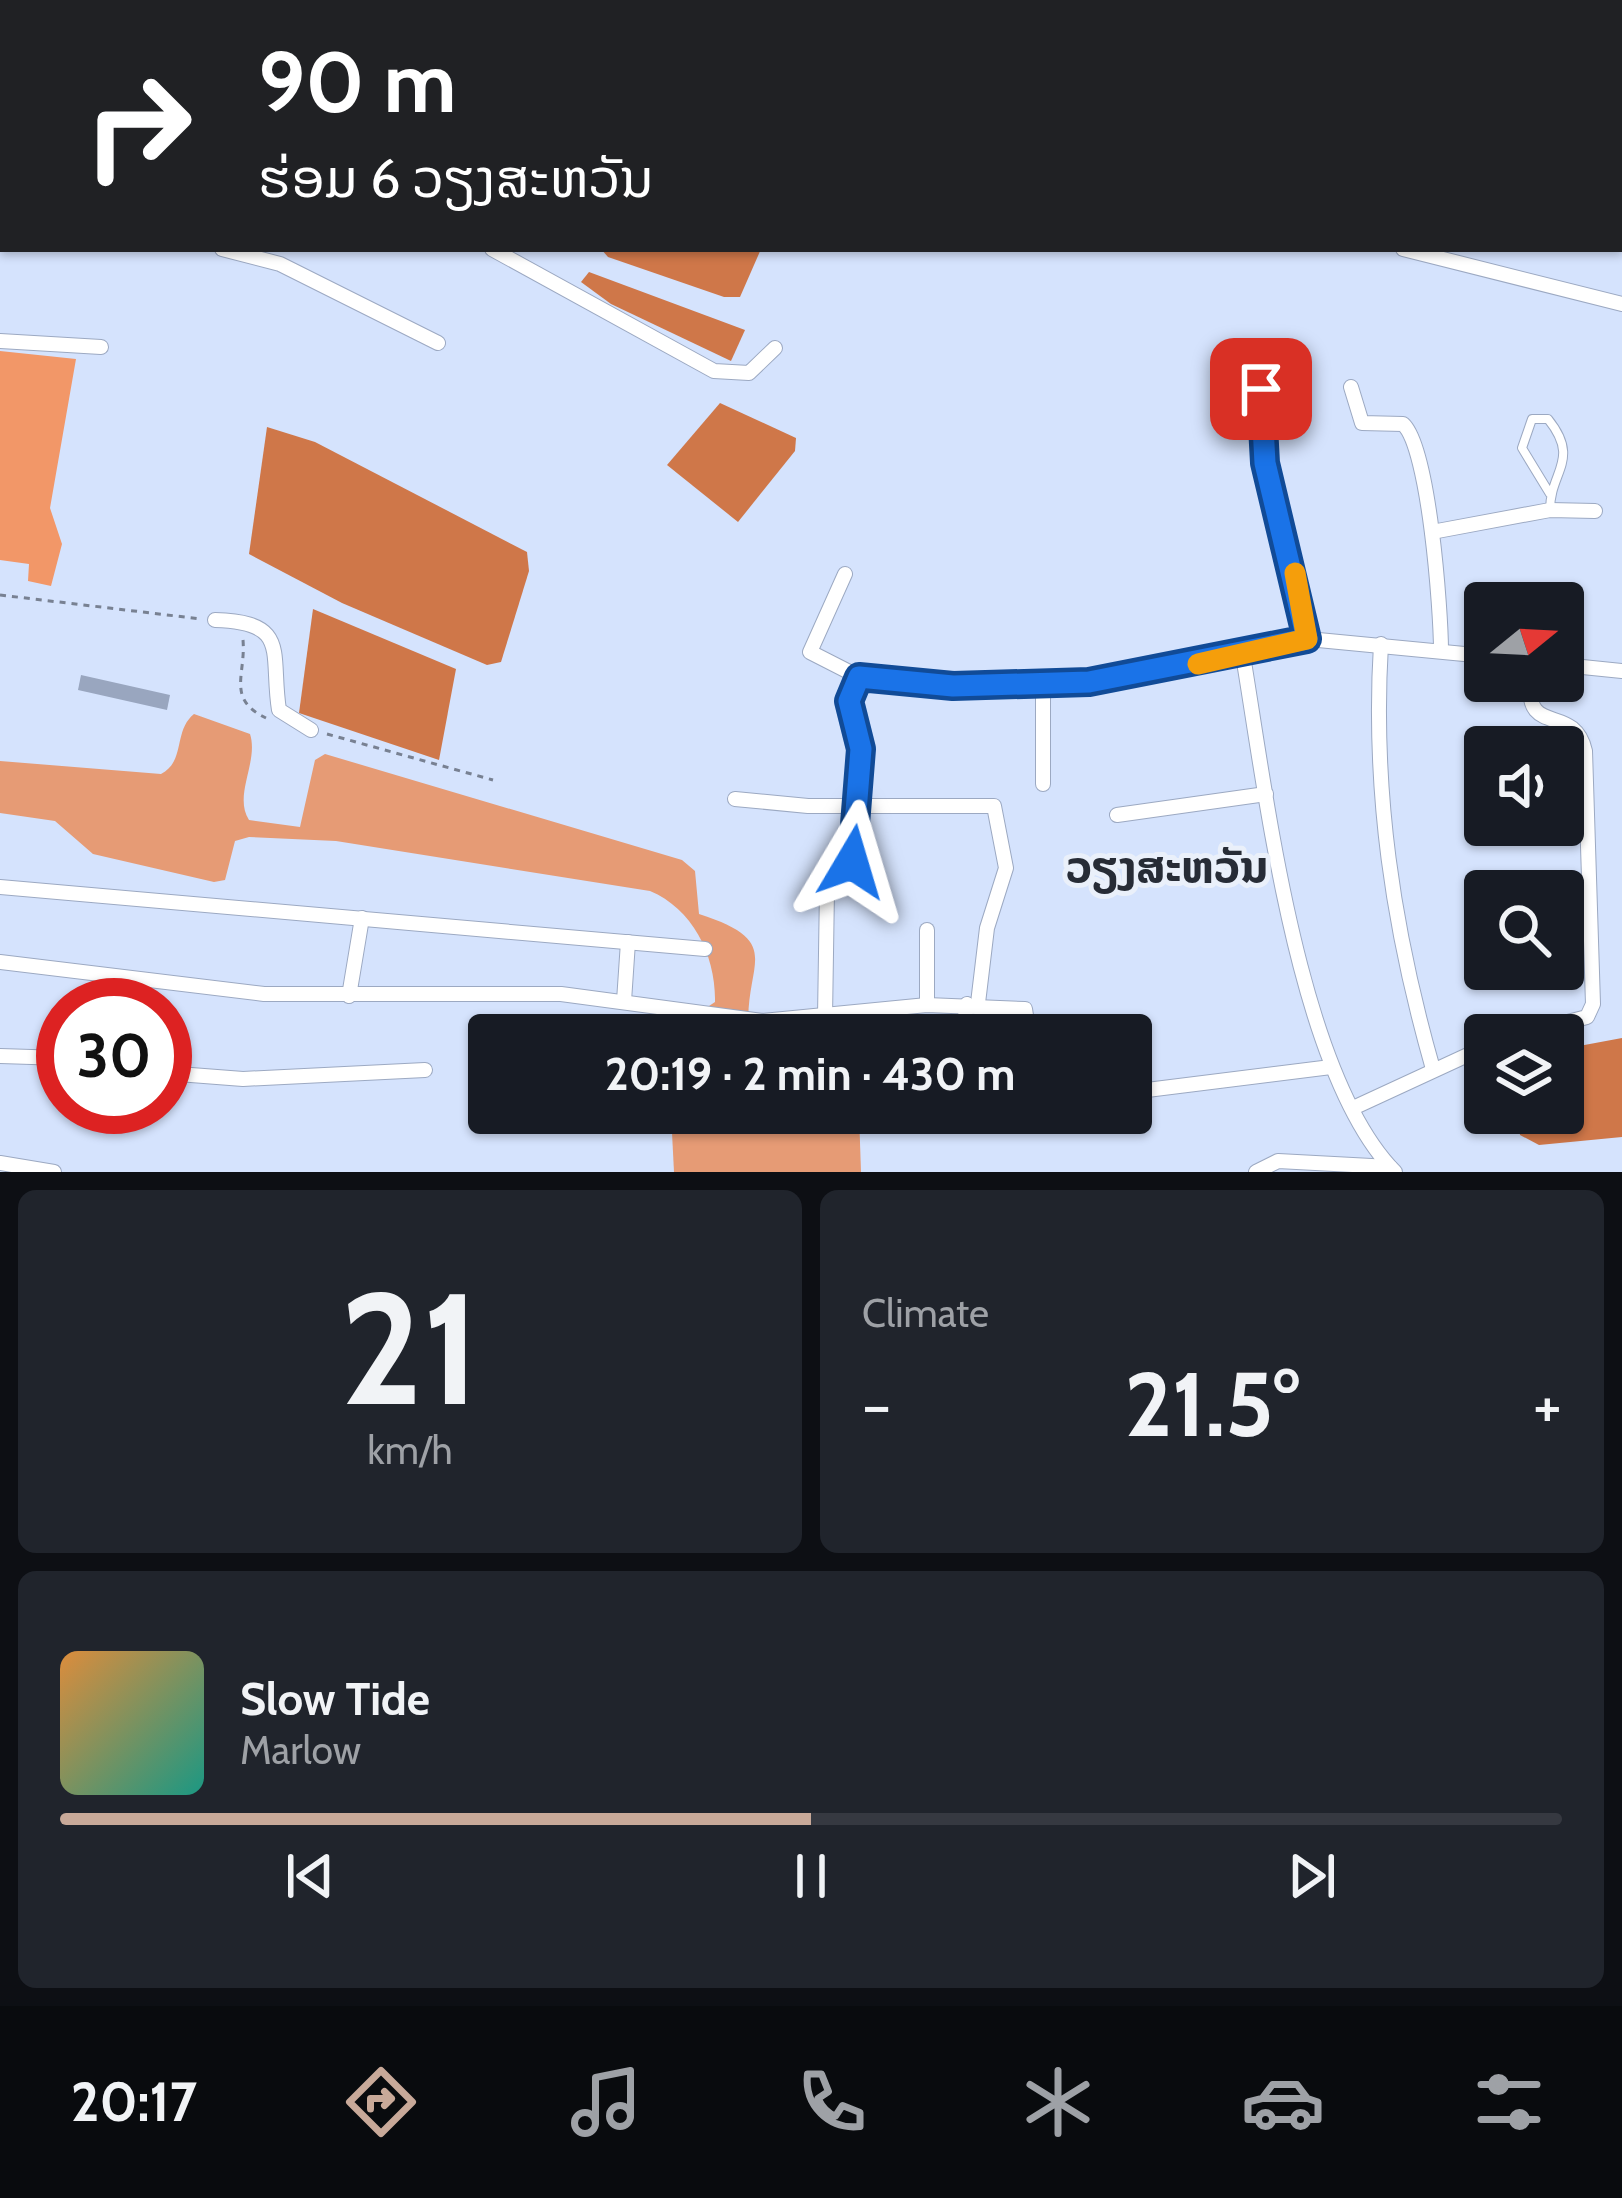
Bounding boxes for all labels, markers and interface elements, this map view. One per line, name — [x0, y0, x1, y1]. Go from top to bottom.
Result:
text: 90 m — [258, 31, 456, 133]
icon: right — [60, 48, 216, 204]
text: ຮ່ອມ 6 ວຽງສະຫວັນ — [258, 145, 654, 211]
pin — [1210, 338, 1312, 440]
icon: arrive — [1228, 356, 1294, 422]
north arrow — [1464, 582, 1584, 702]
map controls — [1464, 582, 1584, 1134]
button: sound — [1464, 726, 1584, 846]
position arrow — [789, 799, 915, 925]
district label: ວຽງສະຫວັນ — [1066, 840, 1268, 894]
button: search — [1464, 870, 1584, 990]
speed limit sign: 30 — [36, 978, 192, 1134]
button: layers — [1464, 1014, 1584, 1134]
text: 20:19 · 2 min · 430 m — [605, 1047, 1015, 1101]
text: 21 — [340, 1253, 480, 1443]
text: Climate — [862, 1289, 989, 1337]
text: 21.5° — [1124, 1349, 1300, 1459]
text: − — [862, 1364, 891, 1445]
text: + — [1533, 1364, 1562, 1445]
text: km/h — [367, 1426, 453, 1474]
text: Slow Tide — [240, 1672, 430, 1726]
text: Marlow — [240, 1726, 361, 1774]
icon: previous — [277, 1843, 343, 1909]
icon: pause — [778, 1843, 844, 1909]
icon: next — [1279, 1843, 1345, 1909]
icon: directions — [339, 2060, 423, 2144]
icon: music — [564, 2060, 648, 2144]
icon: phone — [790, 2060, 874, 2144]
icon: climate — [1016, 2060, 1100, 2144]
icon: car — [1241, 2060, 1325, 2144]
icon: filters — [1467, 2060, 1551, 2144]
text: 20:17 — [71, 2069, 197, 2135]

